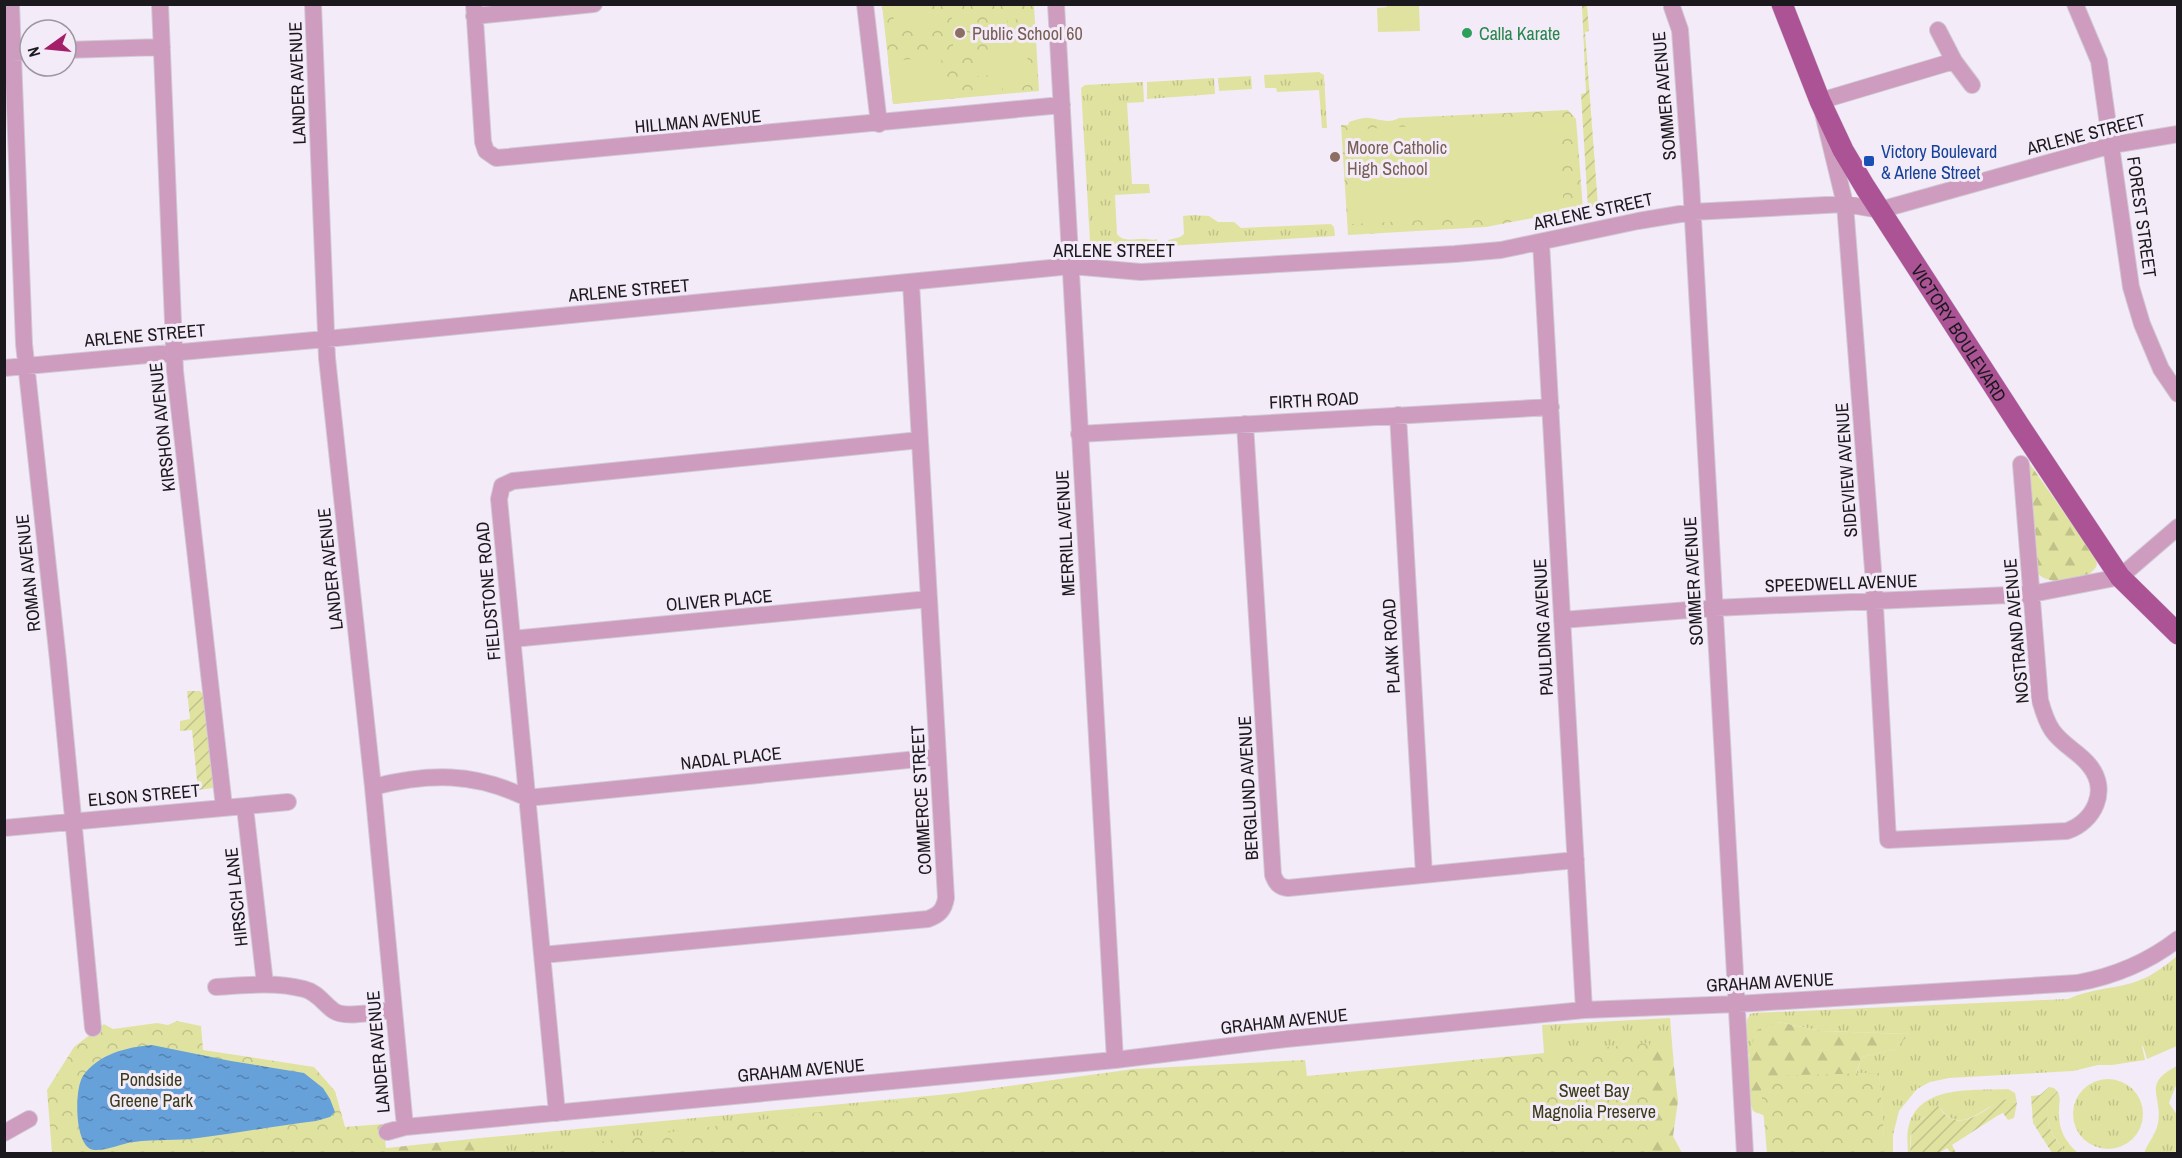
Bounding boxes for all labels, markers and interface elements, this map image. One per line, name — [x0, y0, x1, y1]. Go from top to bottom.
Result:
north arrow — [18, 18, 78, 78]
street label: LANDER AVENUE — [282, 21, 312, 145]
place label: Public School 60 — [972, 21, 1083, 46]
place label: Calla Karate — [1479, 21, 1560, 46]
marker: Public School 60 — [953, 26, 967, 40]
marker: Calla Karate — [1460, 26, 1474, 40]
street label: SOMMER AVENUE — [1646, 30, 1682, 162]
text: N — [22, 44, 45, 59]
street label: HILLMAN AVENUE — [634, 103, 762, 139]
street label: ARLENE STREET — [2023, 107, 2148, 161]
place label: Moore Catholic High School — [1347, 135, 1447, 181]
place label: Victory Boulevard & Arlene Street — [1881, 139, 1997, 185]
marker: Moore Catholic High School — [1328, 150, 1342, 164]
marker: Victory Boulevard & Arlene Street — [1862, 154, 1876, 168]
street label: FOREST STREET — [2121, 155, 2163, 279]
street label: ARLENE STREET — [1530, 186, 1655, 236]
street label: ARLENE STREET — [1052, 238, 1175, 263]
street label: VICTORY BOULEVARD — [1906, 259, 2013, 406]
street label: ARLENE STREET — [566, 272, 691, 308]
street label: ARLENE STREET — [82, 317, 207, 353]
street label: KIRSHON AVENUE — [143, 361, 181, 493]
street label: FIRTH ROAD — [1268, 385, 1360, 415]
street label: SIDEVIEW AVENUE — [1829, 402, 1863, 538]
street label: MERRILL AVENUE — [1049, 469, 1081, 597]
street label: LANDER AVENUE — [311, 507, 349, 631]
street label: ROMAN AVENUE — [9, 513, 47, 633]
street label: SOMMER AVENUE — [1677, 516, 1709, 646]
street label: FIELDSTONE ROAD — [469, 521, 507, 661]
street label: NOSTRAND AVENUE — [1997, 557, 2035, 705]
street label: PAULDING AVENUE — [1527, 558, 1559, 696]
street label: SPEEDWELL AVENUE — [1764, 568, 1918, 598]
street label: OLIVER PLACE — [665, 583, 773, 617]
street label: PLANK ROAD — [1376, 598, 1406, 694]
street label: BERGLUND AVENUE — [1232, 715, 1264, 861]
street label: COMMERCE STREET — [905, 724, 937, 876]
street label: NADAL PLACE — [679, 740, 783, 776]
street label: ELSON STREET — [87, 778, 201, 812]
street label: HIRSCH LANE — [218, 846, 254, 948]
street label: GRAHAM AVENUE — [1706, 966, 1834, 998]
street label: LANDER AVENUE — [360, 990, 396, 1114]
street label: GRAHAM AVENUE — [1219, 1002, 1349, 1040]
street label: GRAHAM AVENUE — [736, 1052, 866, 1088]
park label: Pondside Greene Park — [109, 1067, 193, 1113]
park label: Sweet Bay Magnolia Preserve — [1532, 1078, 1656, 1124]

